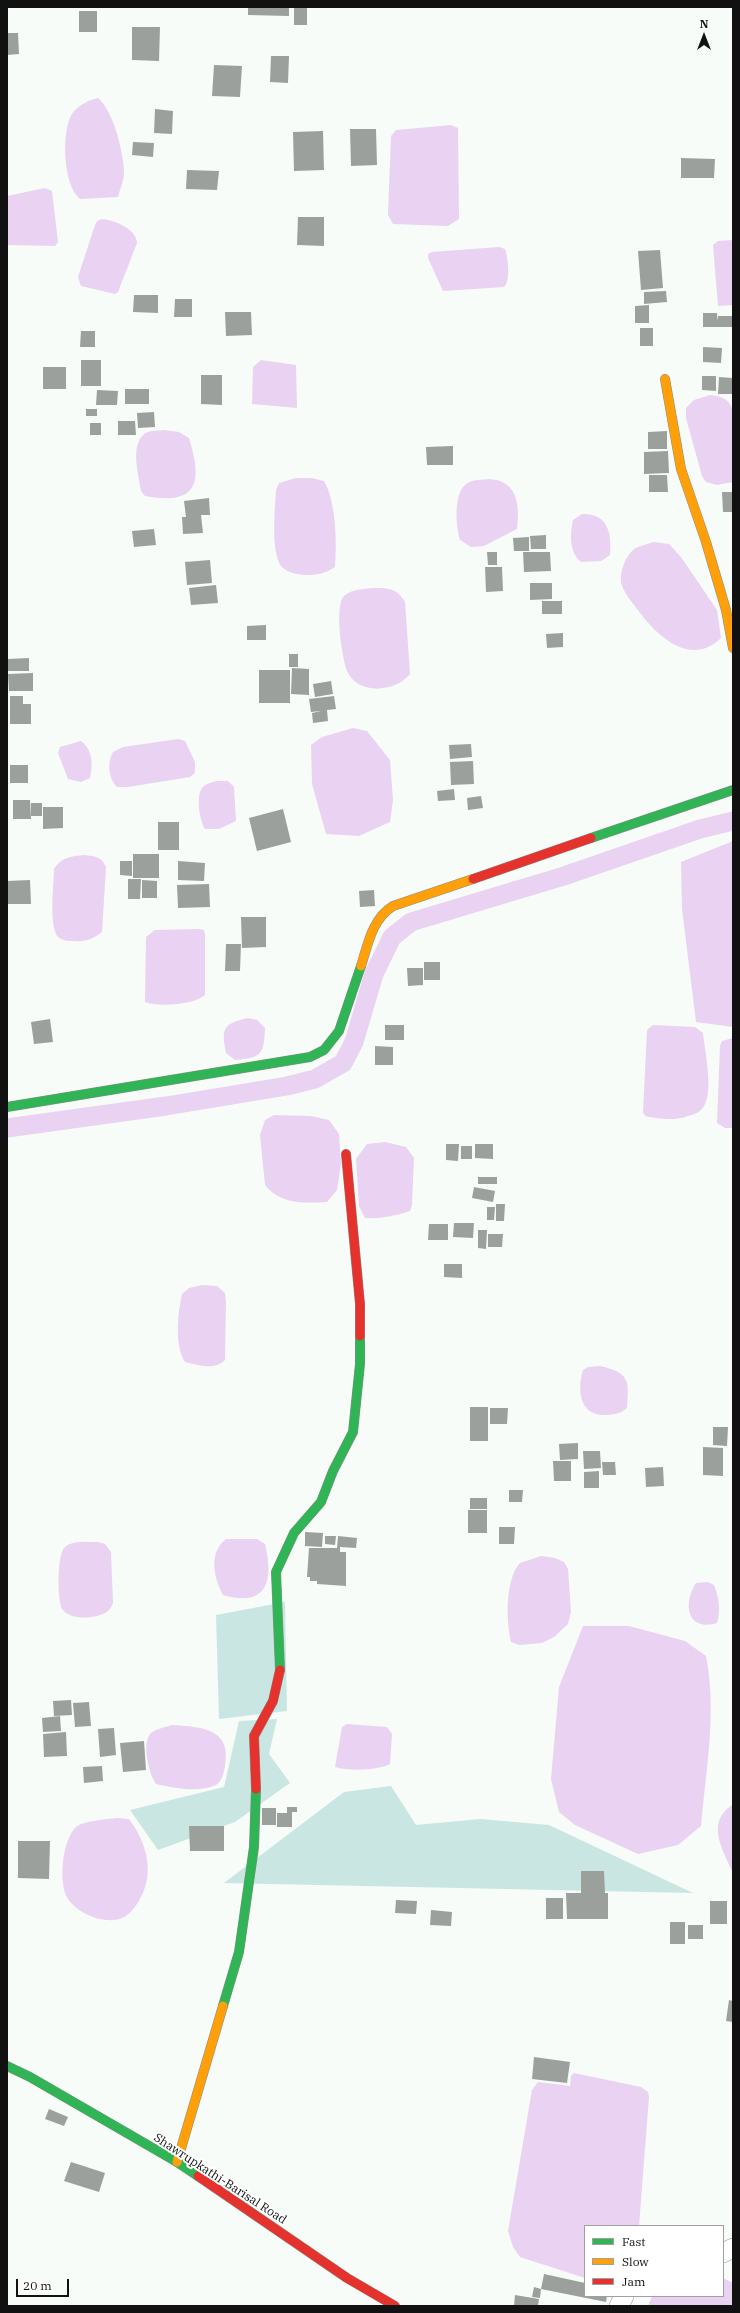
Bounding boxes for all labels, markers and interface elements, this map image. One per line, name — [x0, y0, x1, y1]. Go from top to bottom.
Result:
north arrow — [684, 16, 724, 56]
text: N — [700, 17, 708, 31]
street label: Shawrupkathi-Barisal Road — [151, 2131, 289, 2227]
legend — [584, 2225, 724, 2297]
text: Fast — [622, 2234, 646, 2249]
text: Slow — [622, 2254, 649, 2269]
scale bar — [18, 2271, 71, 2297]
text: Jam — [622, 2274, 645, 2289]
text: 20 m — [23, 2278, 52, 2293]

